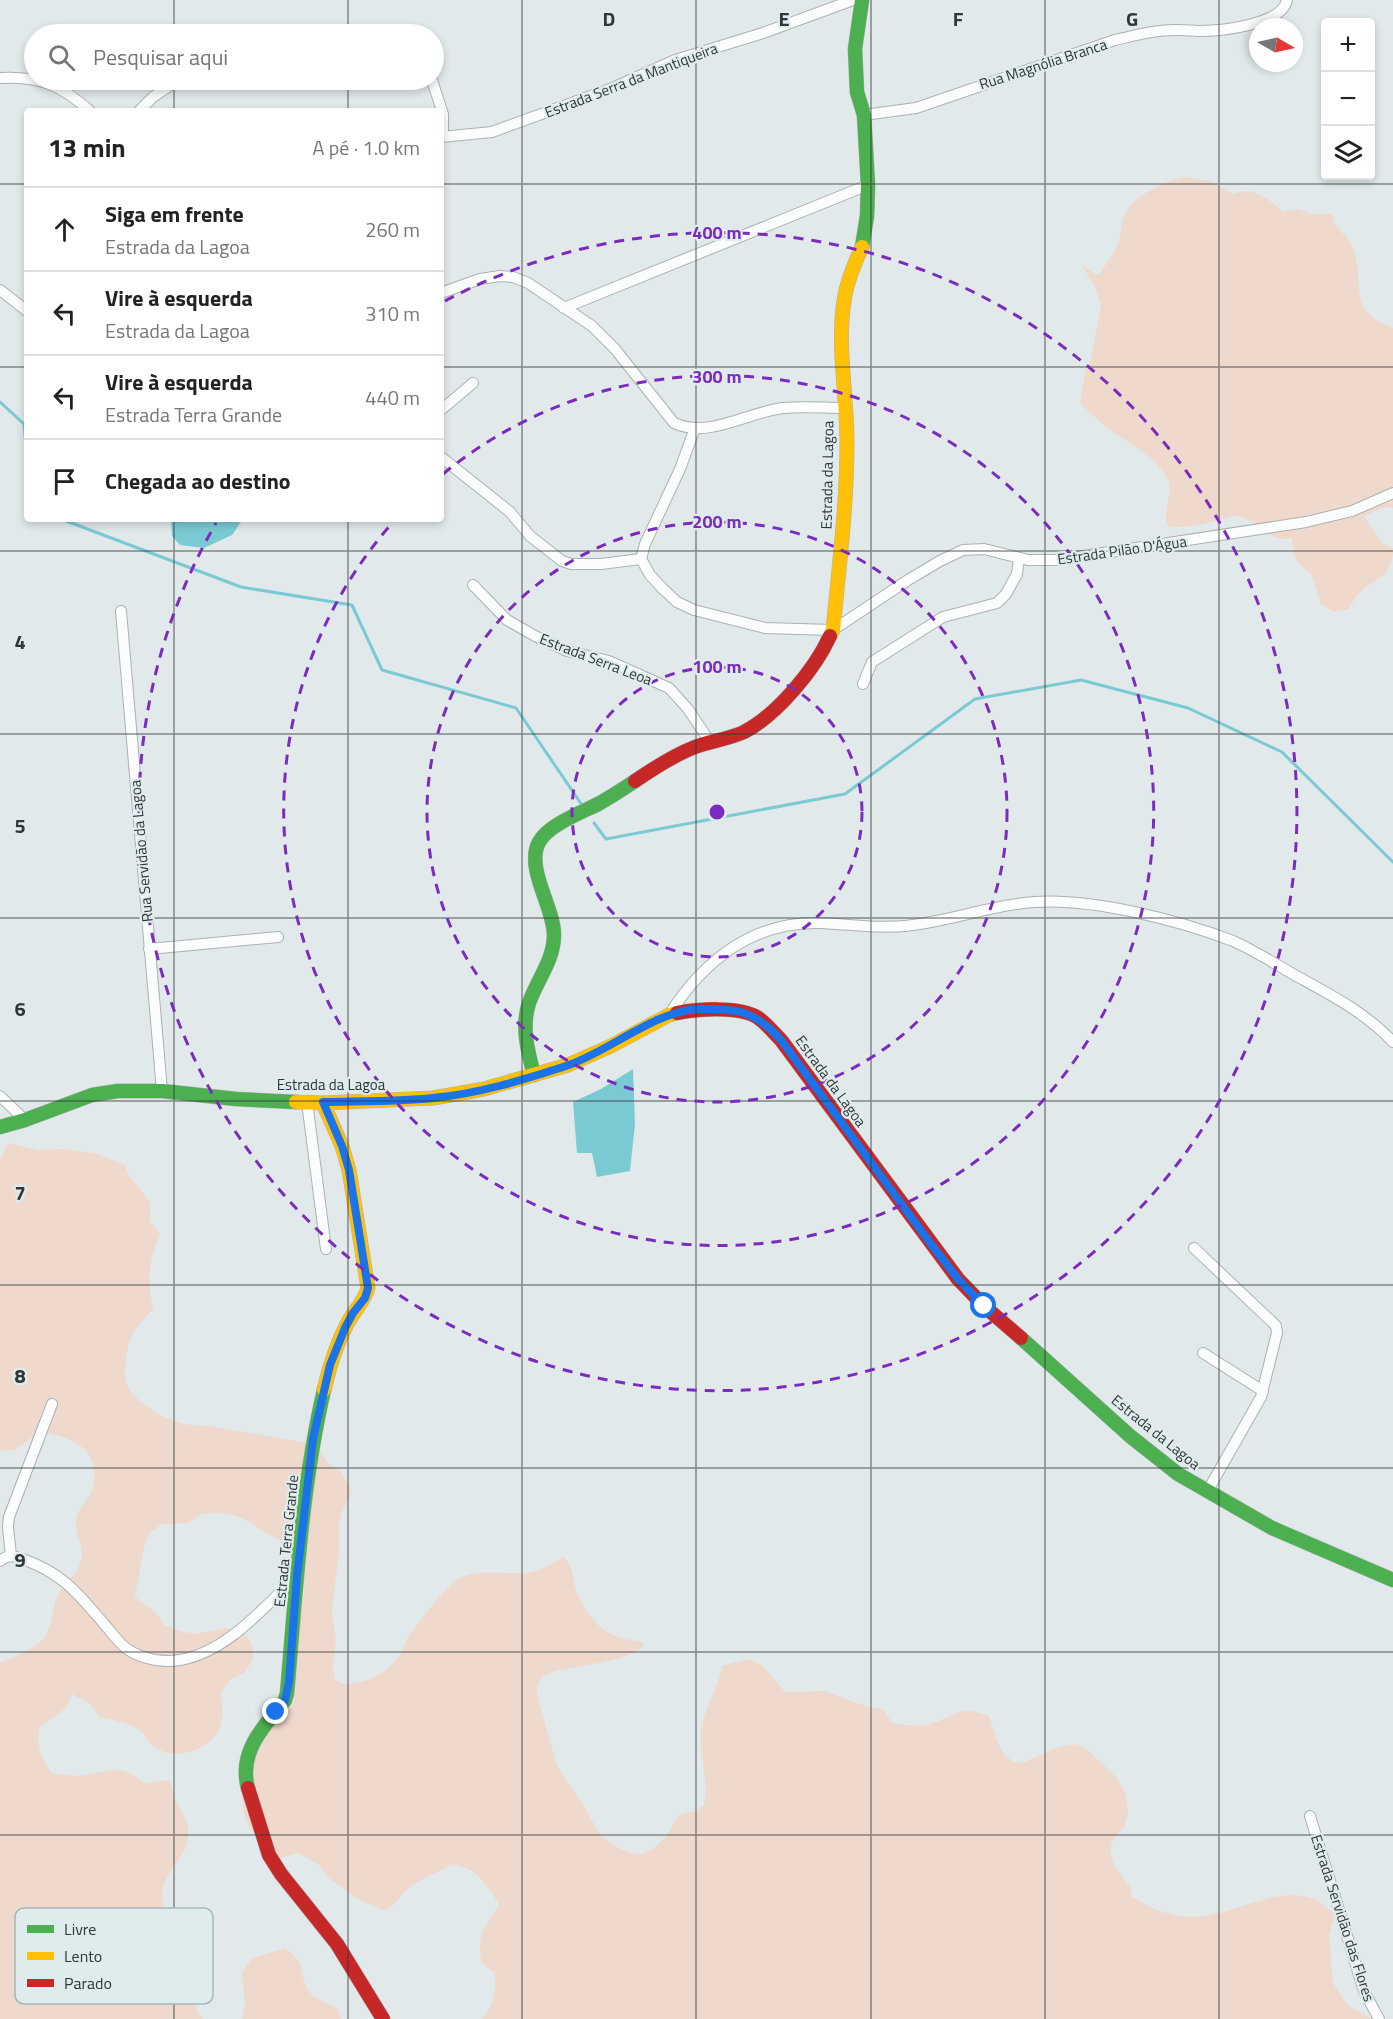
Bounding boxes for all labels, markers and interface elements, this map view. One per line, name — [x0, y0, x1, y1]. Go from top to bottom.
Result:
text: D — [603, 3, 615, 34]
text: E — [778, 3, 790, 34]
text: F — [953, 3, 964, 34]
text: G — [1126, 3, 1138, 34]
north arrow — [1249, 18, 1303, 72]
map controls — [1321, 18, 1375, 180]
button: + — [1321, 18, 1375, 72]
search box — [24, 24, 444, 90]
street label: Rua Magnólia Branca — [976, 32, 1110, 96]
street label: Estrada Serra da Mantiqueira — [541, 36, 721, 124]
text: Pesquisar aqui — [93, 40, 228, 74]
icon: search — [45, 41, 78, 74]
button: − — [1321, 72, 1375, 126]
button: layers — [1321, 126, 1375, 180]
text: 13 min — [48, 128, 126, 167]
text: A pé · 1.0 km — [312, 132, 420, 163]
text: Siga em frente — [105, 197, 244, 231]
icon: ahead — [48, 213, 81, 246]
text: 260 m — [365, 214, 420, 245]
text: 400 m — [692, 219, 742, 246]
text: Estrada da Lagoa — [105, 231, 250, 262]
text: Vire à esquerda — [105, 281, 253, 315]
icon: left — [48, 297, 81, 330]
text: 310 m — [365, 298, 420, 329]
text: Estrada da Lagoa — [105, 315, 250, 346]
text: 300 m — [692, 363, 742, 390]
text: Vire à esquerda — [105, 365, 253, 399]
icon: left — [48, 381, 81, 414]
text: 440 m — [365, 382, 420, 413]
text: Estrada Terra Grande — [105, 399, 282, 430]
street label: Estrada da Lagoa — [815, 420, 839, 529]
text: Chegada ao destino — [105, 464, 291, 498]
icon: arrive — [48, 465, 81, 498]
text: 200 m — [692, 508, 742, 535]
street label: Estrada Pilão D'Água — [1056, 529, 1189, 570]
text: 4 — [14, 626, 26, 657]
street label: Estrada Serra Leoa — [536, 627, 656, 691]
text: 100 m — [692, 653, 742, 680]
street label: Rua Servidão da Lagoa — [123, 778, 159, 923]
centre of rings — [707, 802, 727, 822]
text: 5 — [14, 810, 26, 841]
text: 6 — [14, 993, 26, 1024]
street label: Estrada da Lagoa — [790, 1030, 872, 1132]
street label: Estrada da Lagoa — [277, 1073, 386, 1096]
text: 7 — [14, 1177, 26, 1208]
route start — [970, 1292, 996, 1318]
text: 8 — [14, 1360, 26, 1391]
street label: Estrada da Lagoa — [1107, 1389, 1206, 1475]
street label: Estrada Terra Grande — [268, 1474, 304, 1608]
text: 9 — [14, 1544, 26, 1575]
route end — [262, 1698, 288, 1724]
street label: Estrada Servidão das Flores — [1305, 1831, 1381, 2005]
legend — [15, 1908, 213, 2004]
text: Livre — [64, 1917, 96, 1941]
text: Lento — [64, 1944, 102, 1968]
text: Parado — [64, 1971, 112, 1995]

